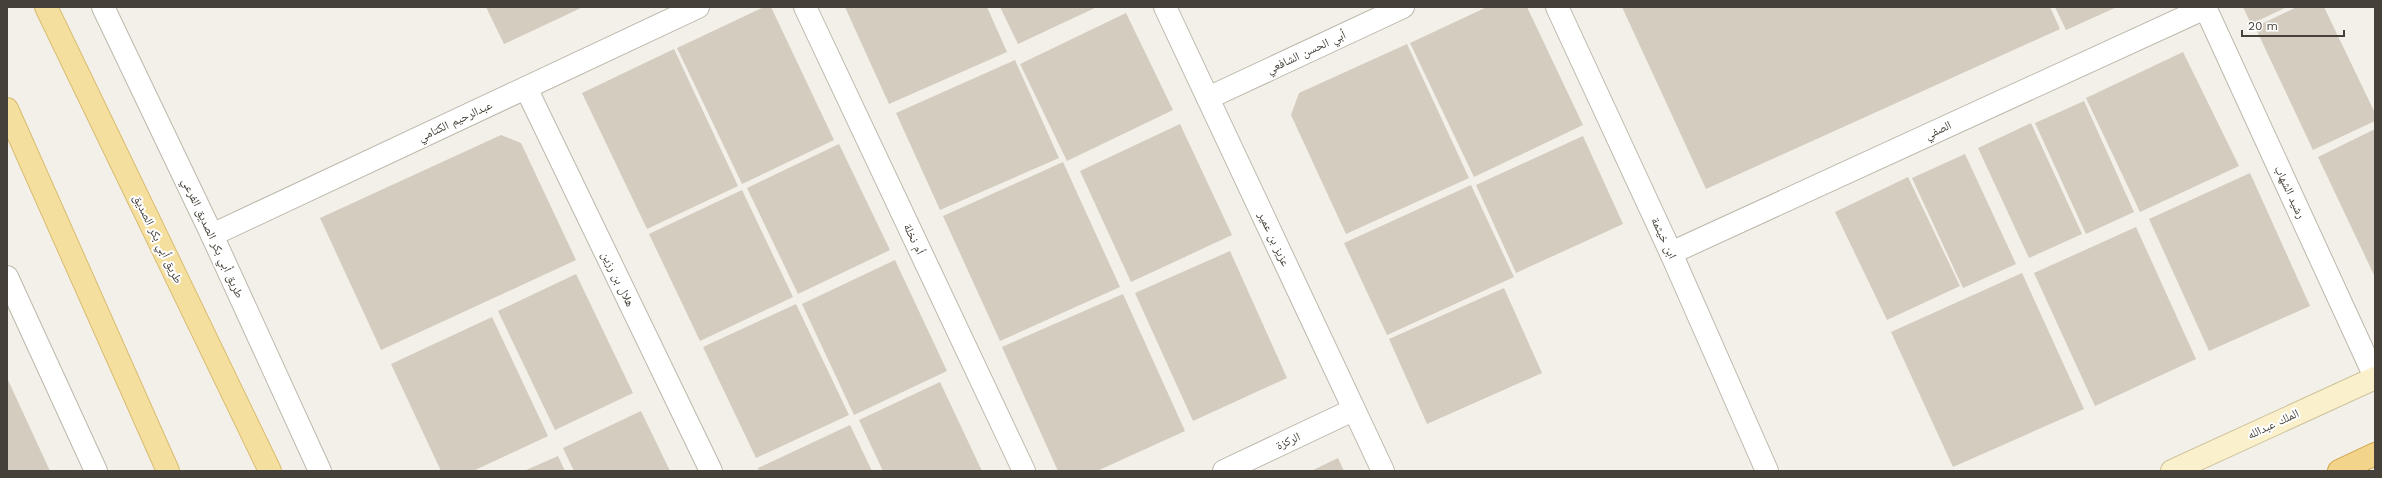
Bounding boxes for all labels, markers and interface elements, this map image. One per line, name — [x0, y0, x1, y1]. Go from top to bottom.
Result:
scale bar — [2242, 12, 2344, 38]
text: 20 m — [2248, 19, 2278, 33]
street label: أبي الحسن الشافعي — [1264, 28, 1349, 79]
street label: عبدالرحيم الكتامي — [416, 98, 495, 147]
street label: الصفي — [1923, 118, 1955, 145]
street label: رشيد الشهاب — [2271, 163, 2309, 221]
street label: طريق أبي بكر الصديق الفرعي — [176, 176, 247, 301]
street label: طريق أبي بكر الصديق — [128, 192, 186, 287]
street label: عزيز بن عمير — [1255, 209, 1293, 269]
street label: ابن خيثمة — [1648, 215, 1680, 261]
street label: أم نخلة — [900, 221, 927, 257]
street label: هلال بن رزين — [598, 249, 637, 309]
street label: الملك عبدالله — [2245, 406, 2301, 442]
street label: الركزة — [1274, 429, 1302, 453]

